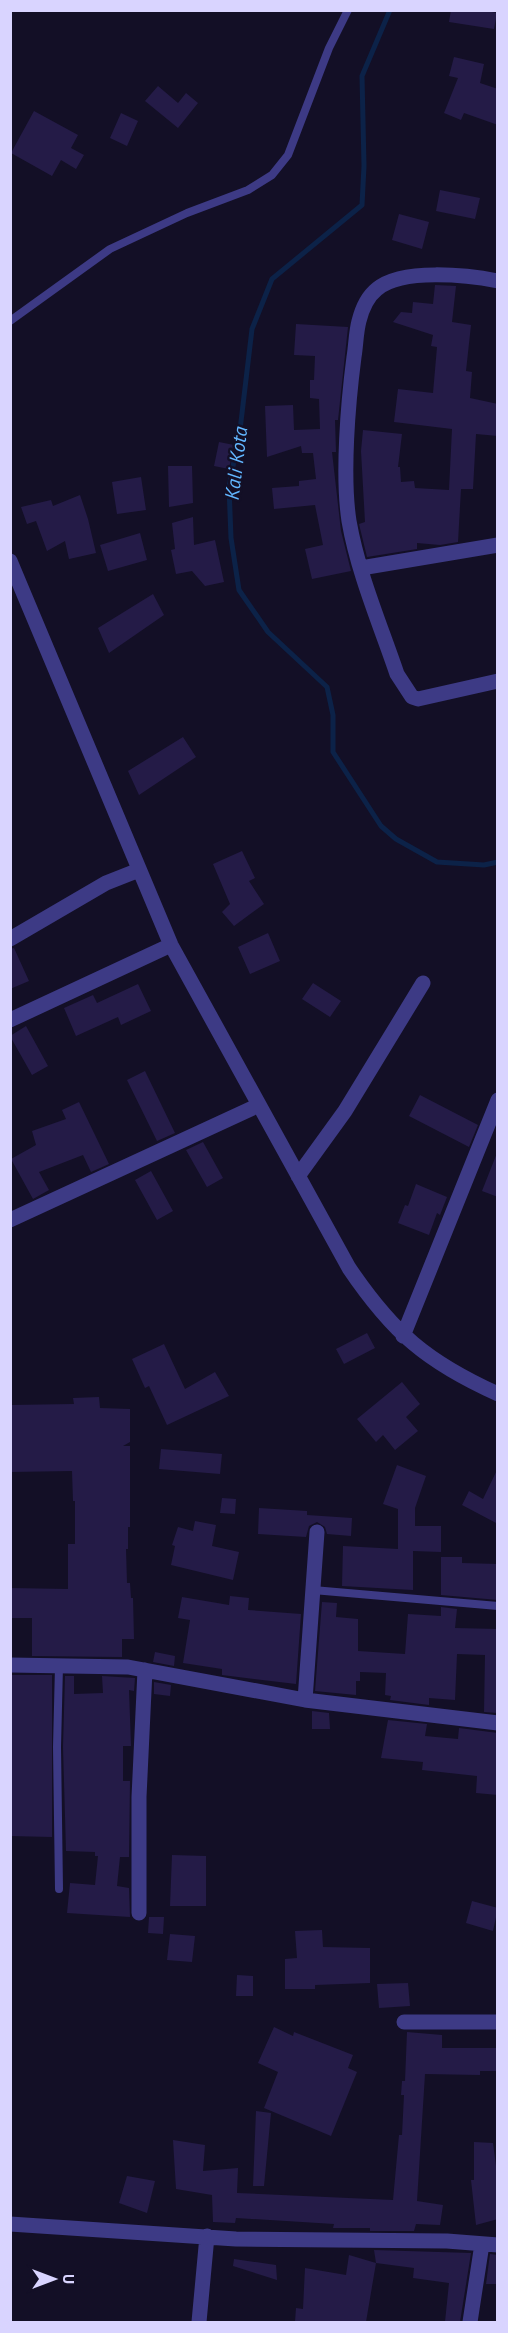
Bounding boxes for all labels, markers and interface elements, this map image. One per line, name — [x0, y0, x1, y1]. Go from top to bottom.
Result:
water label: Kali Kota — [219, 425, 253, 501]
north arrow — [24, 2249, 84, 2309]
text: U — [59, 2274, 79, 2284]

